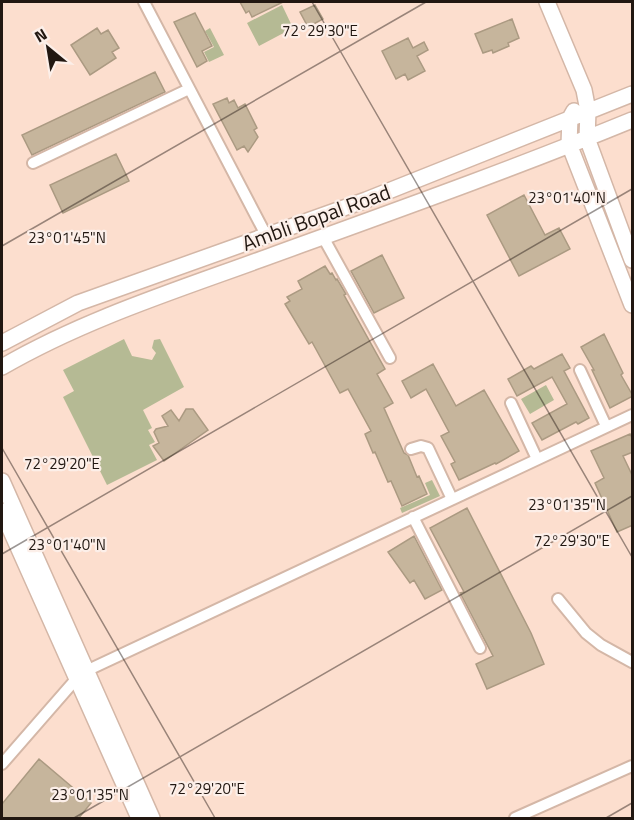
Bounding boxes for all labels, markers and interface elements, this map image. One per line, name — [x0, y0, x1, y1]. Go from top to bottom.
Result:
north arrow — [18, 18, 78, 78]
text: 72°29'30"E — [282, 19, 358, 42]
text: N — [30, 22, 51, 48]
street label: Ambli Bopal Road — [237, 175, 395, 259]
text: 23°01'40"N — [528, 186, 606, 209]
text: 23°01'45"N — [28, 226, 106, 249]
text: 72°29'20"E — [24, 452, 100, 475]
text: 23°01'35"N — [528, 493, 606, 516]
text: 72°29'30"E — [534, 529, 610, 552]
text: 23°01'40"N — [28, 533, 106, 556]
text: 72°29'20"E — [169, 777, 245, 800]
text: 23°01'35"N — [51, 783, 129, 806]

